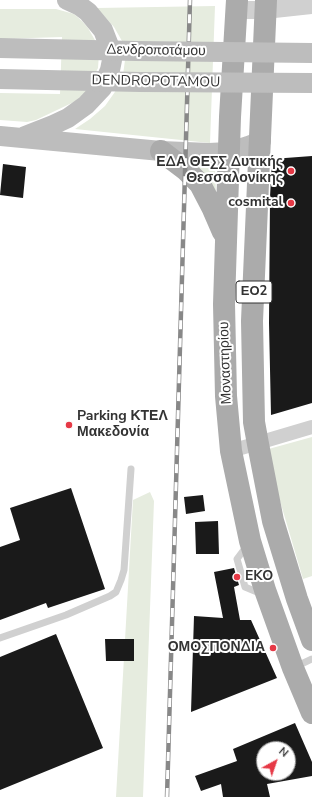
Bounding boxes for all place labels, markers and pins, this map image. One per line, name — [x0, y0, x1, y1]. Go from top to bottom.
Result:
place label: ΕΔΑ ΘΕΣΣ Δυτικής Θεσσαλονίκης — [156, 155, 283, 188]
marker: ΕΔΑ ΘΕΣΣ Δυτικής Θεσσαλονίκης — [286, 166, 296, 176]
place label: cosmital — [228, 195, 283, 211]
marker: cosmital — [286, 198, 296, 208]
place label: Parking ΚΤΕΛ Μακεδονία — [77, 409, 168, 442]
marker: Parking ΚΤΕΛ Μακεδονία — [64, 420, 74, 430]
place label: EKO — [245, 569, 273, 585]
marker: EKO — [232, 572, 242, 582]
place label: ΟΜΟΣΠΟΝΔΙΑ — [168, 640, 265, 656]
marker: ΟΜΟΣΠΟΝΔΙΑ — [268, 643, 278, 653]

